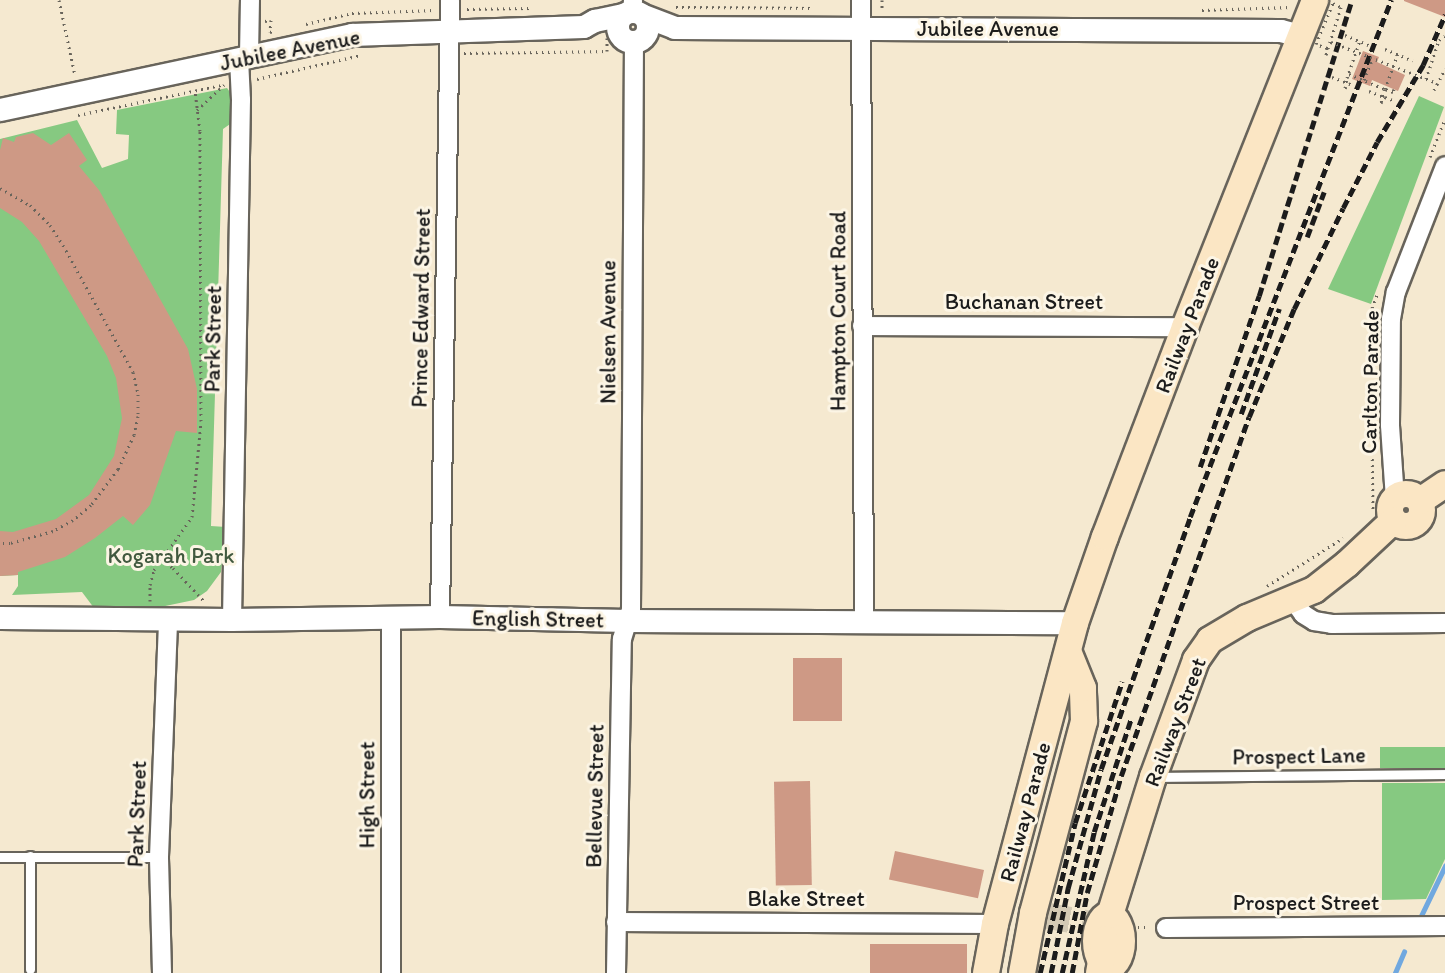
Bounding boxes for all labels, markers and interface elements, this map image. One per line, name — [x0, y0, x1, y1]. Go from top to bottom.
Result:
street label: Jubilee Avenue — [918, 16, 1058, 42]
street label: Jubilee Avenue — [218, 24, 362, 76]
street label: Prince Edward Street — [406, 208, 436, 408]
street label: Hampton Court Road — [825, 211, 851, 411]
street label: Railway Parade — [1149, 253, 1225, 397]
street label: Nielsen Avenue — [595, 260, 621, 404]
street label: Park Street — [199, 286, 227, 392]
street label: Buchanan Street — [945, 289, 1103, 315]
street label: Carlton Parade — [1356, 310, 1384, 454]
park label: Kogarah Park — [108, 543, 234, 569]
street label: English Street — [472, 605, 604, 633]
street label: Railway Street — [1138, 654, 1212, 790]
street label: Bellevue Street — [581, 724, 609, 868]
street label: Railway Parade — [994, 739, 1056, 885]
street label: High Street — [354, 742, 380, 848]
street label: Prospect Lane — [1232, 742, 1366, 770]
street label: Park Street — [122, 760, 152, 868]
street label: Blake Street — [748, 886, 864, 912]
street label: Prospect Street — [1233, 890, 1379, 916]

